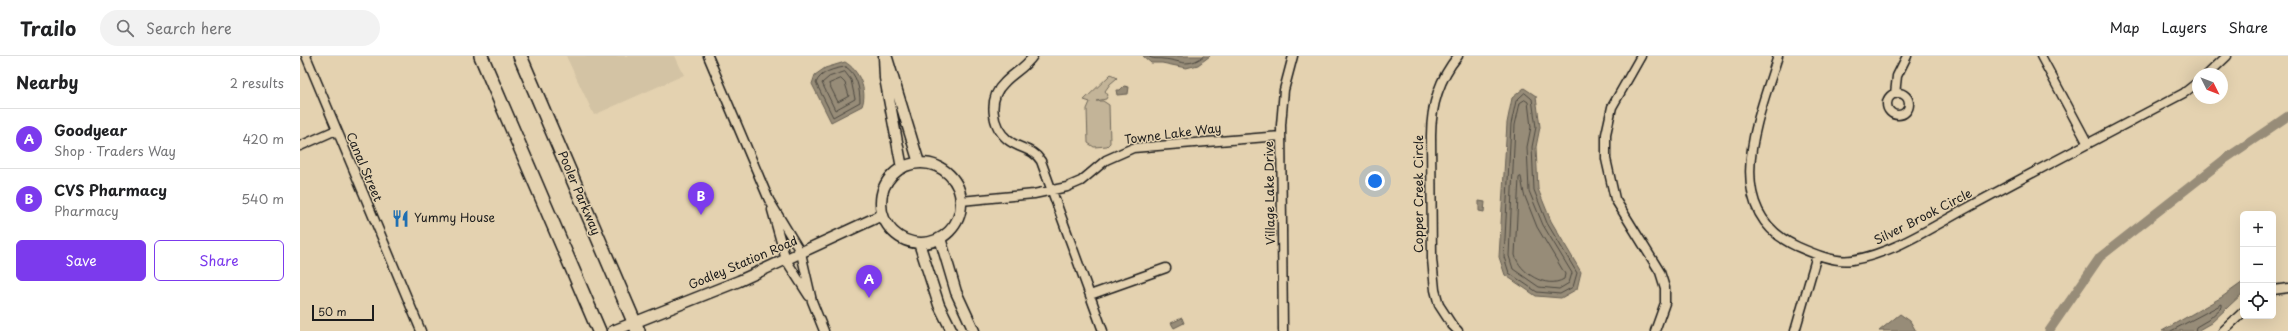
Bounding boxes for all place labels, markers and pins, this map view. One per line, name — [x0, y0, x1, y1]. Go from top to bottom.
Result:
pin: B — [688, 182, 714, 215]
restaurant icon: Yummy House — [391, 208, 411, 228]
place label: Yummy House — [414, 208, 496, 226]
pin: A — [856, 265, 882, 298]

